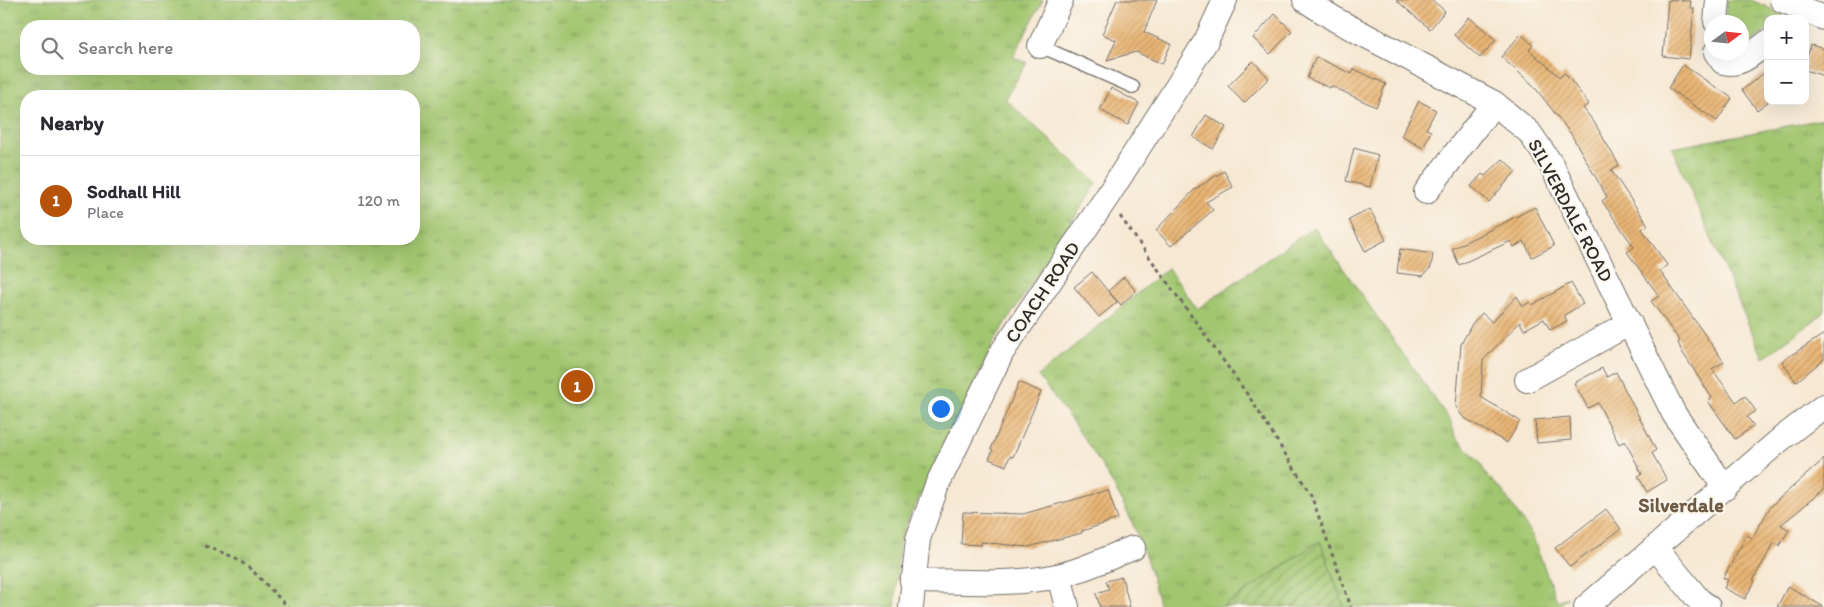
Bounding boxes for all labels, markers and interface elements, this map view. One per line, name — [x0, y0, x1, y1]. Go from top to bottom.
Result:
north arrow — [1704, 15, 1749, 60]
map controls — [1764, 15, 1809, 105]
button: + — [1764, 15, 1809, 60]
search box — [20, 20, 420, 75]
icon: search — [38, 34, 66, 62]
text: Search here — [78, 36, 173, 59]
button: − — [1764, 60, 1809, 105]
text: Nearby — [40, 110, 104, 135]
street label: SILVERDALE ROAD — [1523, 135, 1618, 286]
text: Sodhall Hill — [87, 180, 181, 203]
text: 1 — [52, 191, 60, 210]
text: 120 m — [357, 191, 400, 210]
text: Place — [87, 203, 124, 222]
street label: COACH ROAD — [1000, 237, 1085, 347]
pin: 1 — [561, 367, 593, 405]
your location — [928, 396, 954, 422]
district label: Silverdale — [1638, 493, 1724, 517]

